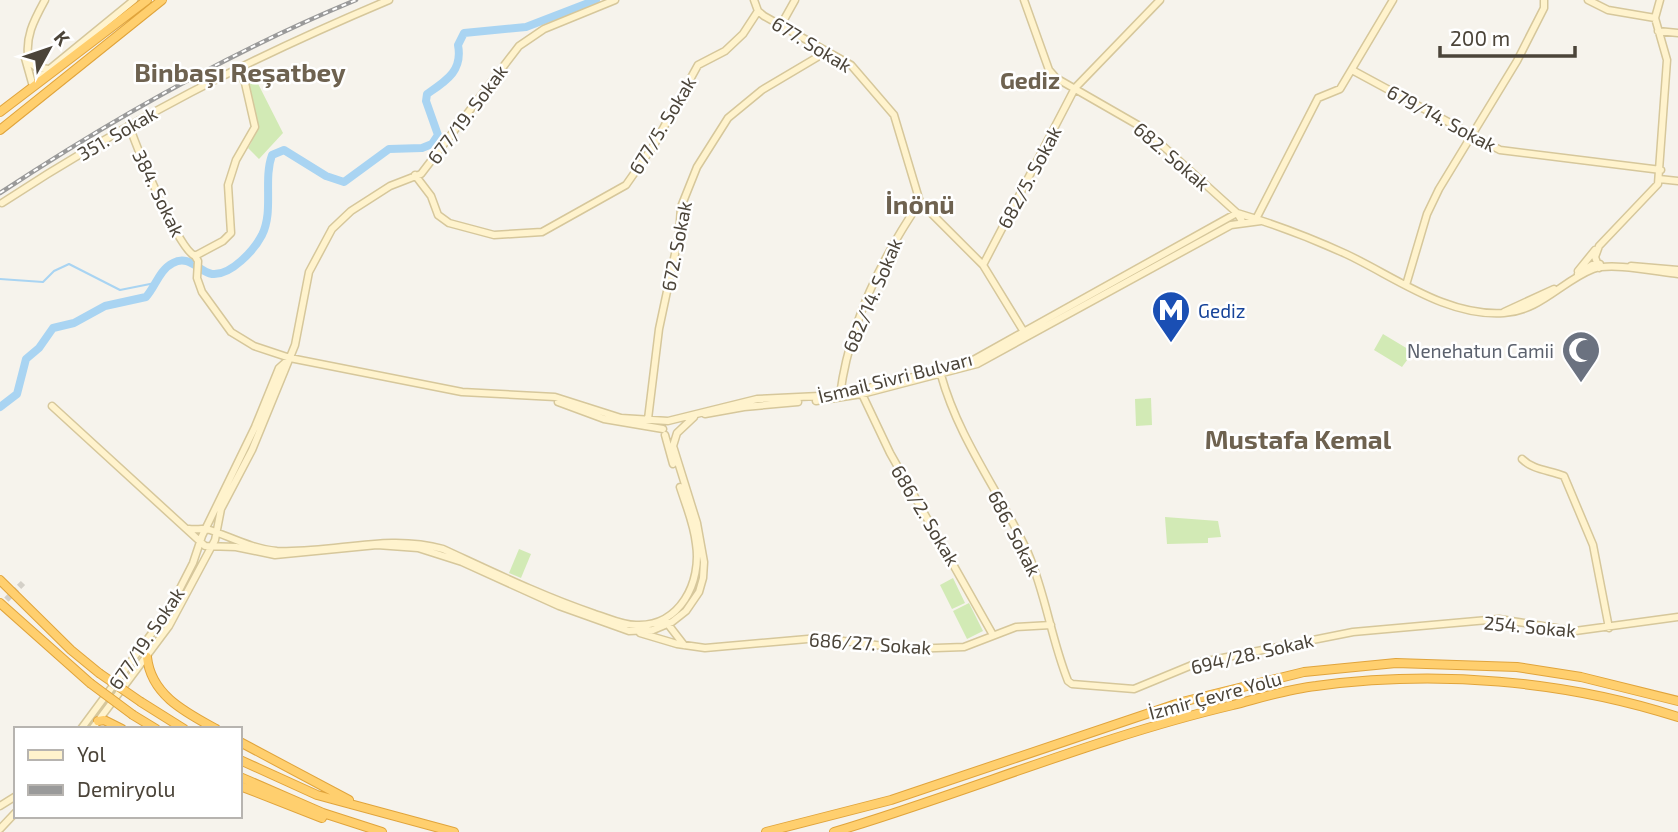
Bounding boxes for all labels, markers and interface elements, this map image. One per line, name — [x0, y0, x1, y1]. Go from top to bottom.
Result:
street label: 677. Sokak — [768, 11, 856, 77]
north arrow — [14, 14, 84, 84]
scale bar — [1440, 14, 1575, 58]
text: 200 m — [1450, 25, 1510, 50]
text: K — [50, 26, 75, 50]
district label: Binbaşı Reşatbey — [134, 56, 346, 89]
street label: 677/19. Sokak — [422, 60, 512, 168]
district label: Gediz — [1000, 66, 1060, 94]
street label: 677/5. Sokak — [624, 72, 700, 178]
street label: 679/14. Sokak — [1383, 80, 1501, 157]
street label: 351. Sokak — [73, 101, 161, 165]
street label: 682. Sokak — [1129, 117, 1215, 195]
street label: 682/5. Sokak — [992, 121, 1066, 232]
street label: 384. Sokak — [128, 146, 190, 240]
district label: İnönü — [885, 188, 955, 219]
street label: 672. Sokak — [656, 199, 696, 293]
street label: 682/14. Sokak — [838, 234, 907, 356]
metro station icon: Gediz — [1150, 289, 1192, 344]
place label: Gediz — [1198, 299, 1245, 322]
mosque icon: Nenehatun Camii — [1560, 329, 1602, 384]
place label: Nenehatun Camii — [1407, 339, 1554, 362]
street label: İsmail Sivri Bulvarı — [815, 347, 975, 407]
district label: Mustafa Kemal — [1205, 423, 1392, 454]
street label: 686/2. Sokak — [887, 460, 965, 570]
street label: 686. Sokak — [984, 486, 1047, 580]
street label: 677/19. Sokak — [103, 582, 189, 694]
street label: 254. Sokak — [1483, 611, 1577, 642]
street label: 686/27. Sokak — [808, 627, 932, 659]
street label: 694/28. Sokak — [1188, 628, 1316, 678]
street label: İzmir Çevre Yolu — [1146, 666, 1284, 725]
legend — [14, 727, 242, 818]
text: Yol — [77, 741, 106, 766]
text: Demiryolu — [77, 776, 175, 801]

